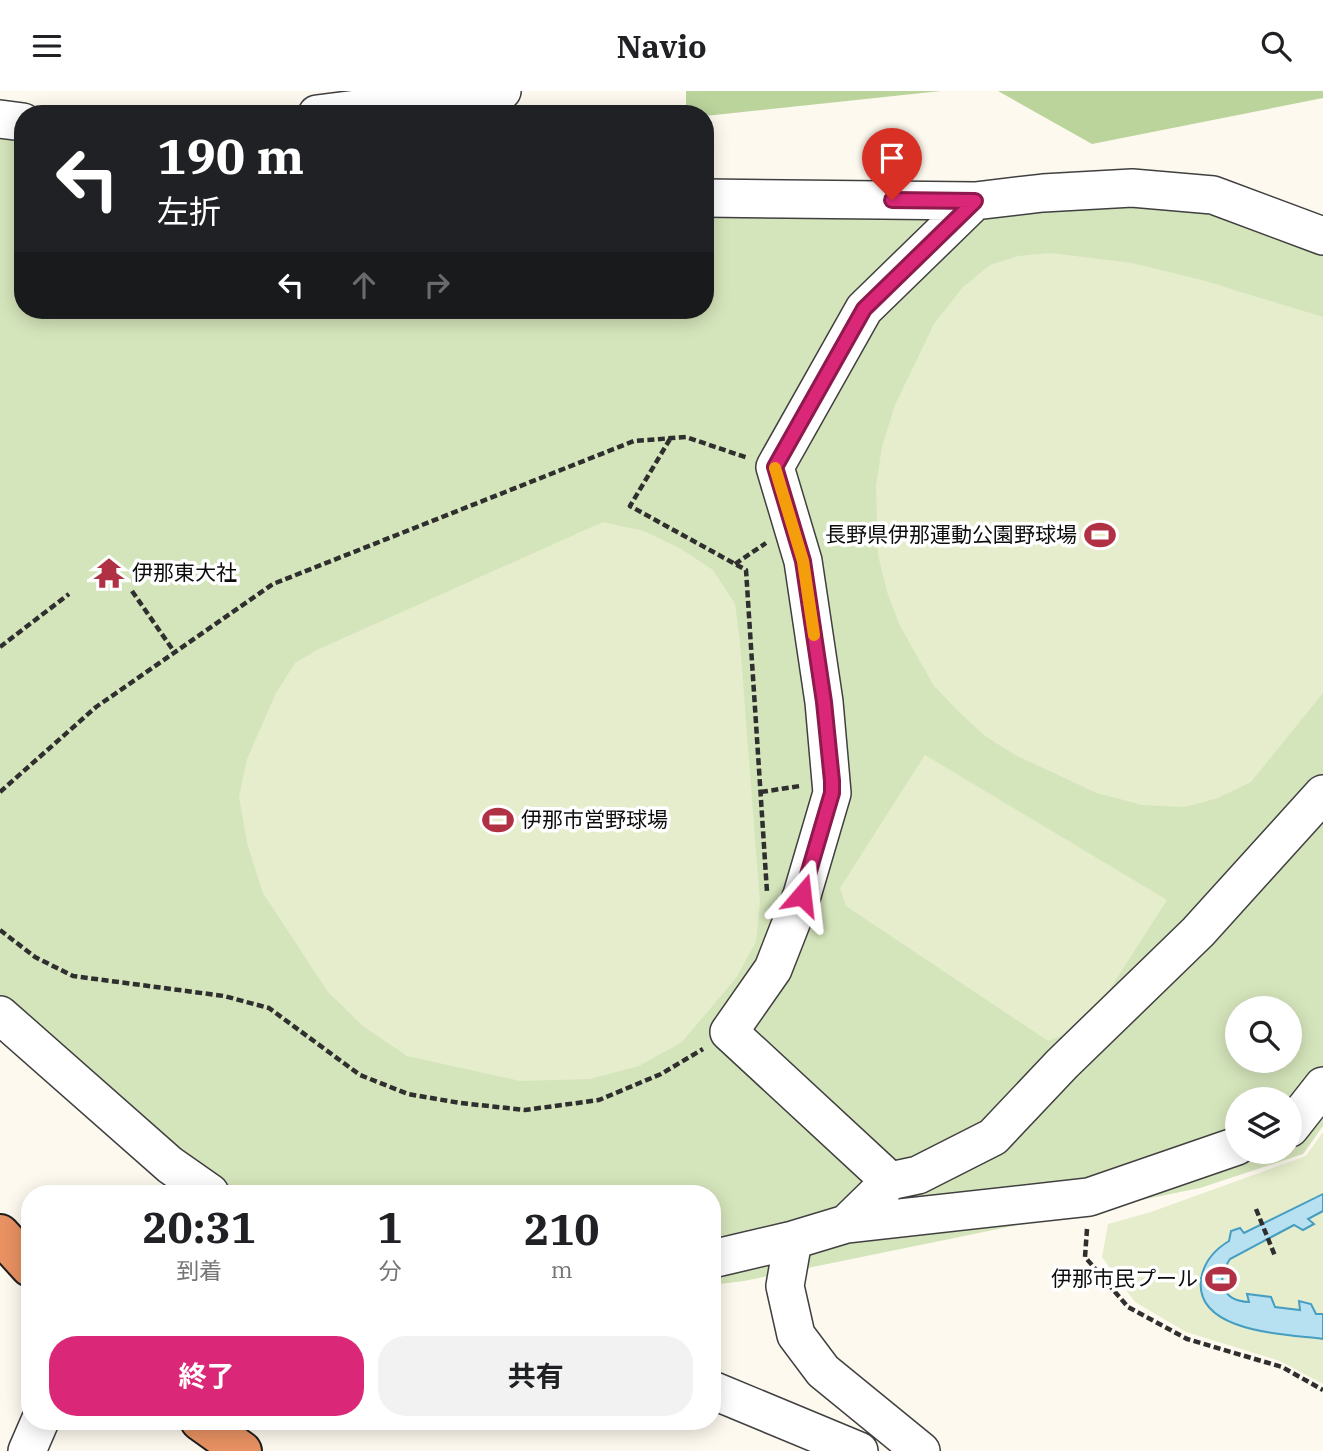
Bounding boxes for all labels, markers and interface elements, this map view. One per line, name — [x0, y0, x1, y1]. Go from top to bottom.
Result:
text: Navio — [616, 25, 707, 67]
icon: menu — [28, 27, 66, 65]
icon: search — [1257, 27, 1295, 65]
text: 190 m — [157, 124, 304, 187]
pin — [862, 128, 922, 200]
icon: left — [42, 133, 133, 224]
icon: arrive — [873, 139, 911, 177]
text: 左折 — [157, 190, 221, 232]
icon: left — [272, 266, 310, 304]
icon: ahead — [345, 266, 383, 304]
icon: right — [418, 266, 456, 304]
sports icon: 長野県伊那運動公園野球場 — [1083, 518, 1117, 552]
place label: 長野県伊那運動公園野球場 — [825, 520, 1077, 548]
temple icon: 伊那東大社 — [92, 556, 126, 590]
place label: 伊那東大社 — [132, 558, 237, 586]
sports icon: 伊那市営野球場 — [481, 803, 515, 837]
place label: 伊那市営野球場 — [521, 805, 668, 833]
position arrow — [765, 858, 839, 932]
map controls — [1225, 996, 1302, 1164]
button: search — [1225, 996, 1302, 1073]
button: layers — [1225, 1087, 1302, 1164]
text: 20:31 — [142, 1200, 256, 1255]
text: 1 — [377, 1200, 403, 1255]
text: 210 — [524, 1202, 600, 1257]
text: m — [551, 1254, 573, 1284]
text: 到着 — [176, 1255, 222, 1285]
text: 分 — [378, 1255, 401, 1285]
sports icon: 伊那市民プール — [1204, 1262, 1238, 1296]
place label: 伊那市民プール — [1051, 1264, 1198, 1292]
button: 終了 — [49, 1336, 364, 1416]
button: 共有 — [378, 1336, 693, 1416]

